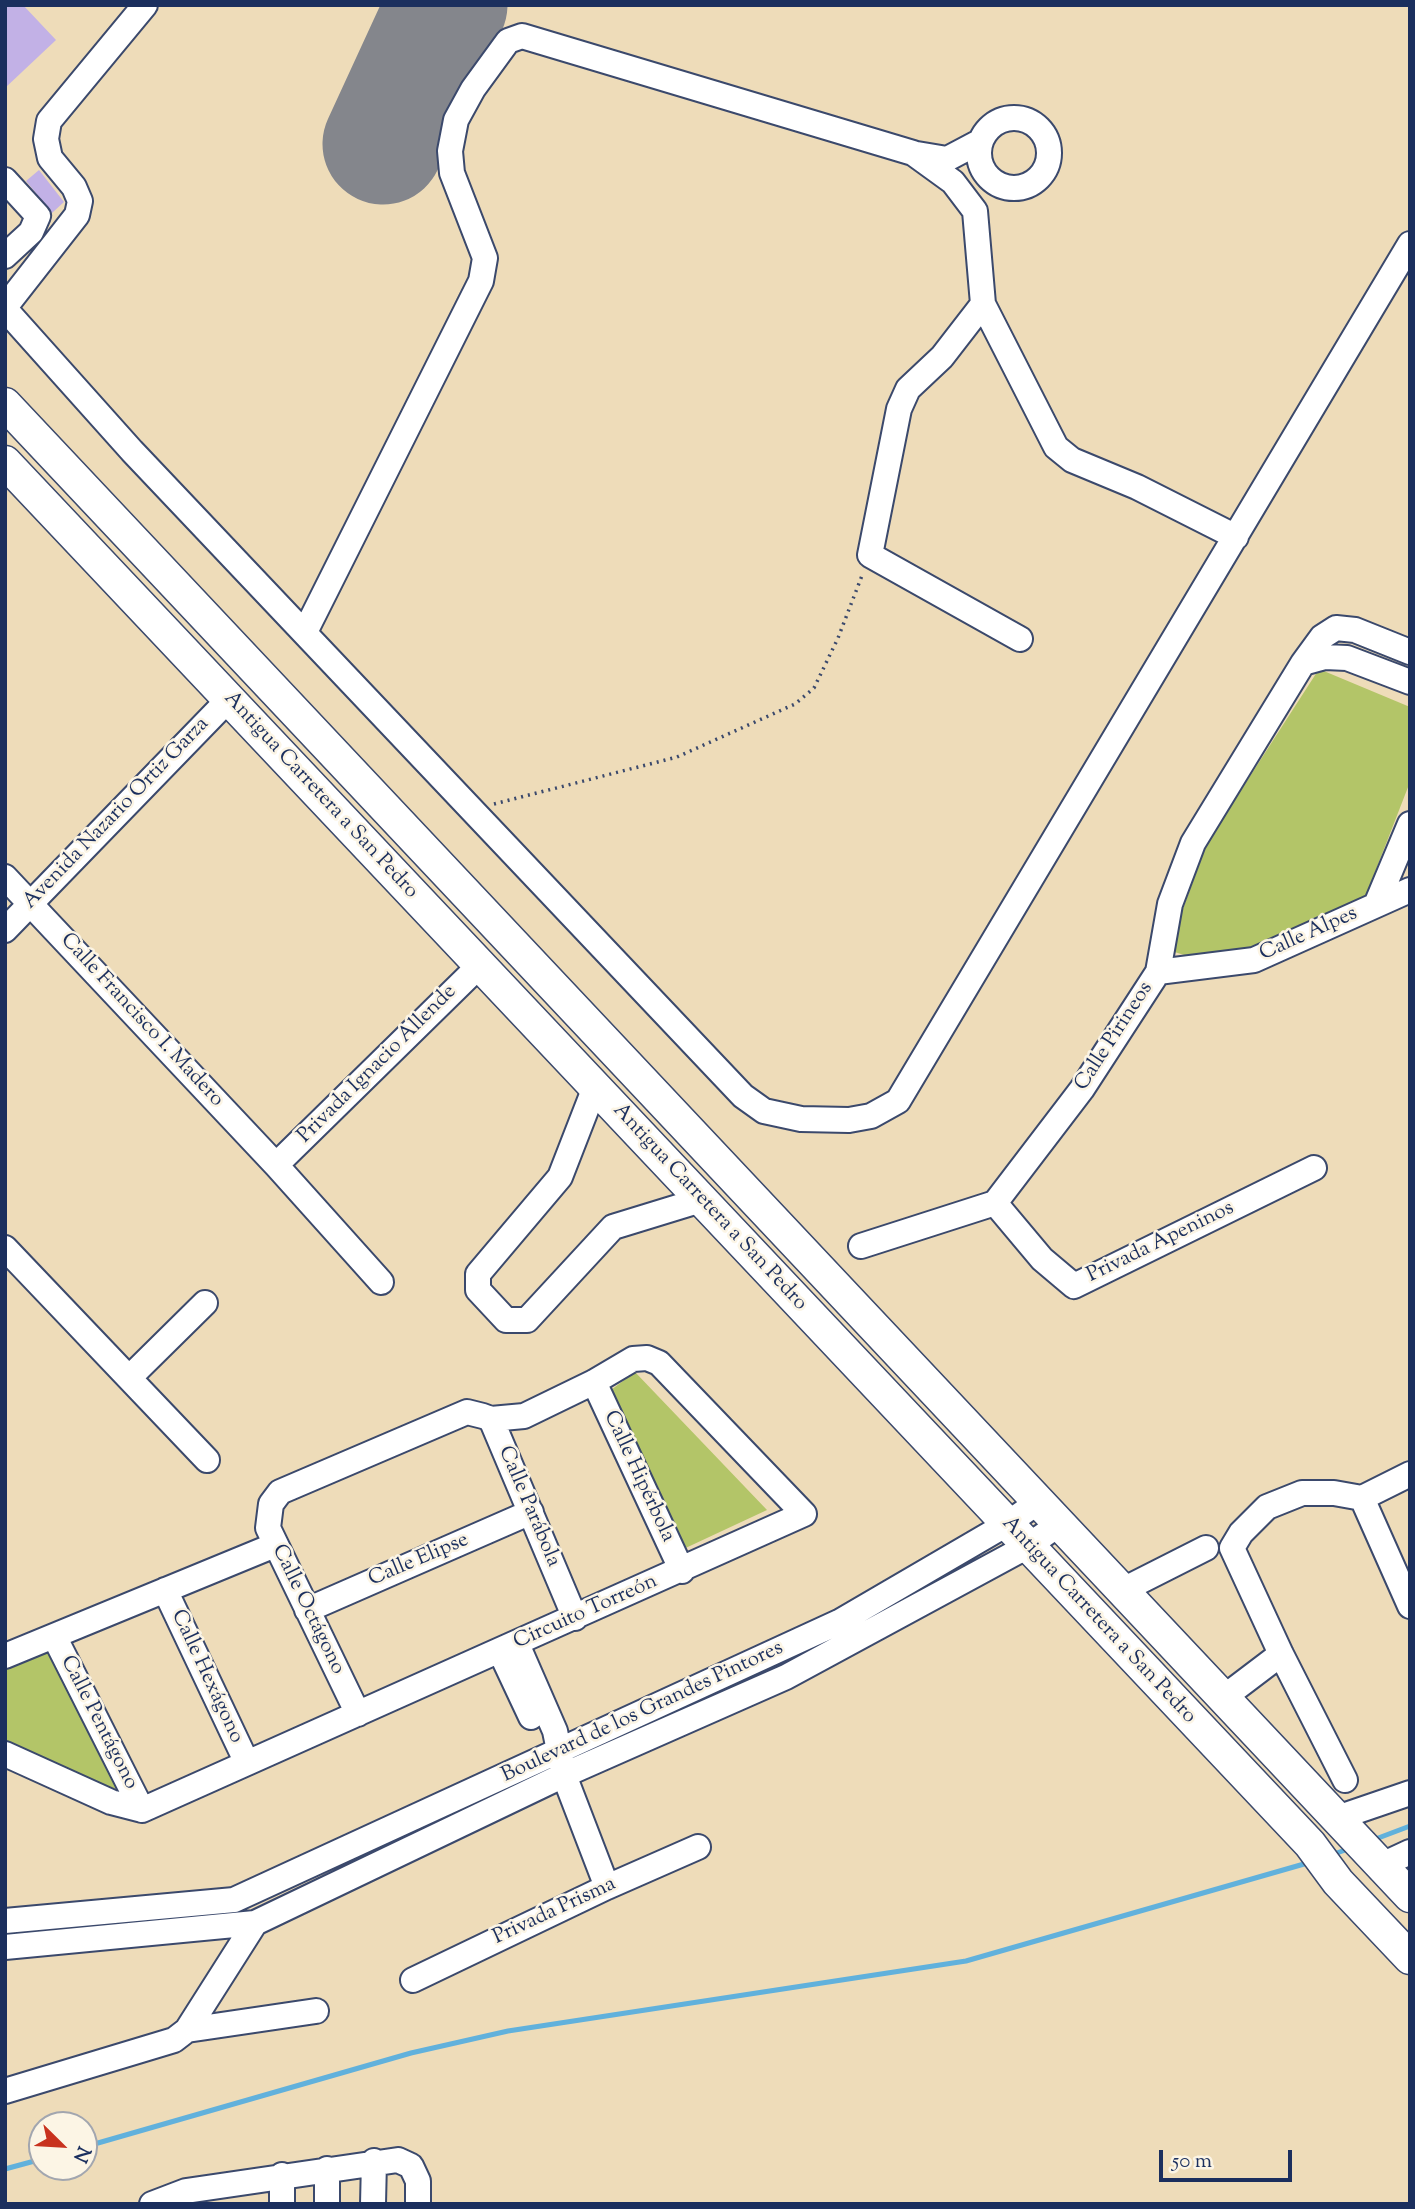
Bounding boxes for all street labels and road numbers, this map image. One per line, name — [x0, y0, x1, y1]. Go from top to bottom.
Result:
street label: Antigua Carretera a San Pedro — [217, 687, 423, 905]
street label: Avenida Nazario Ortiz Garza — [19, 713, 215, 915]
street label: Calle Alpes — [1256, 902, 1362, 968]
street label: Calle Francisco I. Madero — [54, 929, 228, 1113]
street label: Calle Pirineos — [1070, 978, 1160, 1096]
street label: Privada Ignacio Allende — [293, 980, 463, 1150]
street label: Antigua Carretera a San Pedro — [606, 1099, 812, 1317]
street label: Privada Apeninos — [1083, 1197, 1239, 1289]
street label: Calle Hipérbola — [597, 1407, 679, 1547]
street label: Calle Parábola — [491, 1443, 565, 1571]
street label: Antigua Carretera a San Pedro — [995, 1512, 1201, 1730]
street label: Calle Elipse — [365, 1529, 473, 1593]
street label: Calle Octágono — [265, 1541, 349, 1679]
street label: Circuito Torreón — [510, 1570, 662, 1656]
street label: Calle Hexágono — [164, 1606, 248, 1748]
street label: Boulevard de los Grandes Pintores — [498, 1637, 788, 1789]
street label: Calle Pentágono — [53, 1652, 143, 1794]
street label: Privada Prisma — [490, 1873, 620, 1951]

